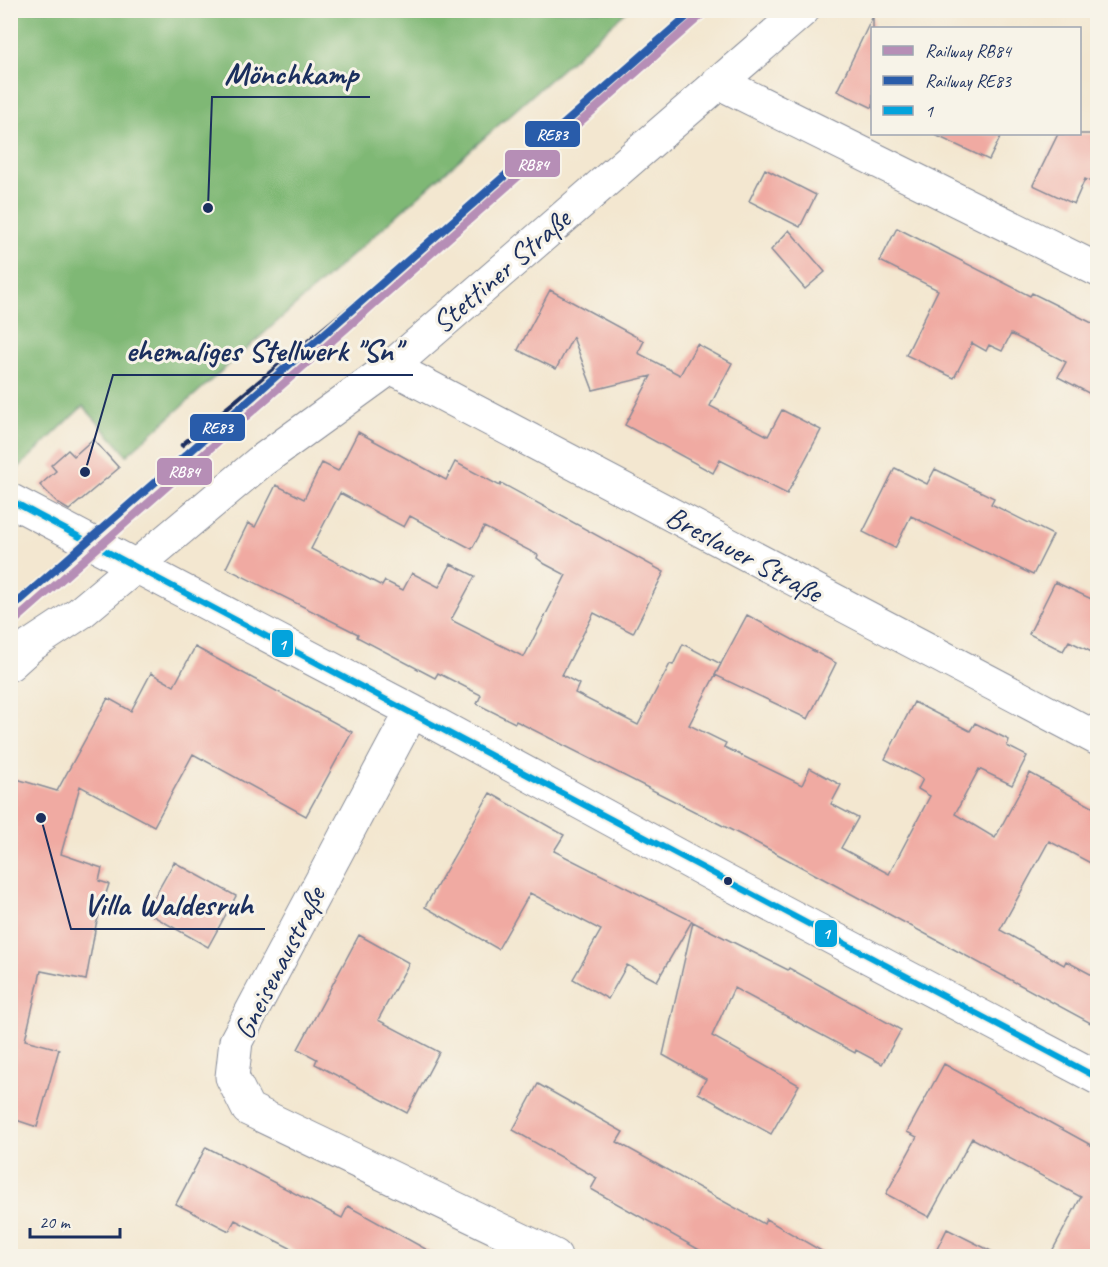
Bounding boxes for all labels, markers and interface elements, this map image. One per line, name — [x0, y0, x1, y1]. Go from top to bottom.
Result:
legend — [871, 27, 1081, 135]
text: Railway RB84 — [925, 40, 1013, 62]
callout: Mönchkamp — [212, 47, 370, 97]
text: Mönchkamp — [224, 53, 361, 94]
text: Railway RE83 — [925, 70, 1013, 92]
text: 1 — [925, 100, 934, 122]
line badge: RE83 — [524, 120, 581, 148]
text: RE83 — [536, 125, 569, 145]
line badge: RB84 — [504, 149, 561, 178]
text: RB84 — [517, 155, 550, 175]
street label: Stettiner Straße — [424, 199, 580, 342]
callout: ehemaliges Stellwerk "Sn" — [113, 325, 413, 375]
text: ehemaliges Stellwerk "Sn" — [126, 330, 408, 371]
line badge: RE83 — [189, 413, 246, 442]
text: RE83 — [201, 418, 234, 438]
line badge: RB84 — [156, 457, 213, 486]
text: RB84 — [168, 462, 201, 482]
street label: Breslauer Straße — [659, 497, 831, 612]
line badge: 1 — [271, 629, 294, 658]
text: 1 — [278, 635, 287, 655]
unlabelled marker — [722, 875, 734, 887]
street label: Gneisenaustraße — [224, 878, 335, 1046]
callout: Villa Waldesruh — [71, 879, 265, 929]
text: Villa Waldesruh — [83, 884, 255, 925]
line badge: 1 — [814, 919, 838, 948]
text: 1 — [822, 924, 831, 944]
scale bar — [30, 1201, 120, 1239]
text: 20 m — [39, 1211, 72, 1233]

